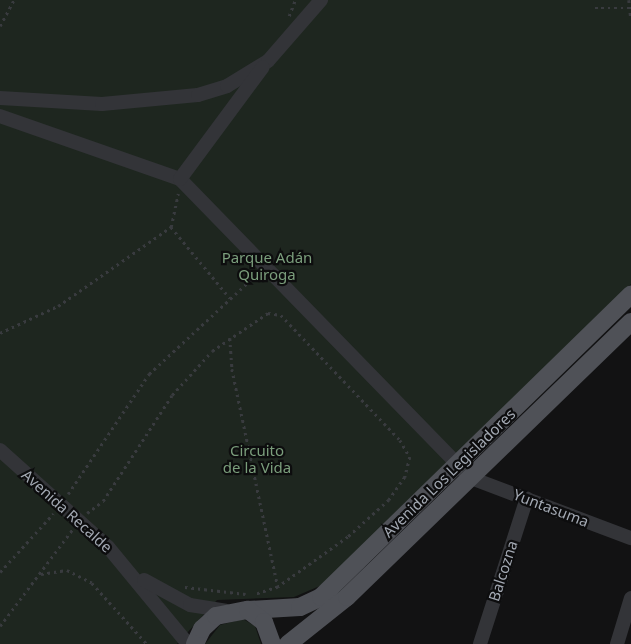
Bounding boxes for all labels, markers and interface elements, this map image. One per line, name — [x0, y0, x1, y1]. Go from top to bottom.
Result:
park label: Parque Adán Quiroga — [222, 248, 312, 283]
street label: Avenida Los Legisladores — [379, 405, 519, 541]
park label: Circuito de la Vida — [223, 441, 291, 476]
street label: Avenida Recalde — [18, 466, 116, 556]
street label: Yuntasuma — [511, 485, 591, 531]
street label: Balcozna — [485, 538, 521, 604]

